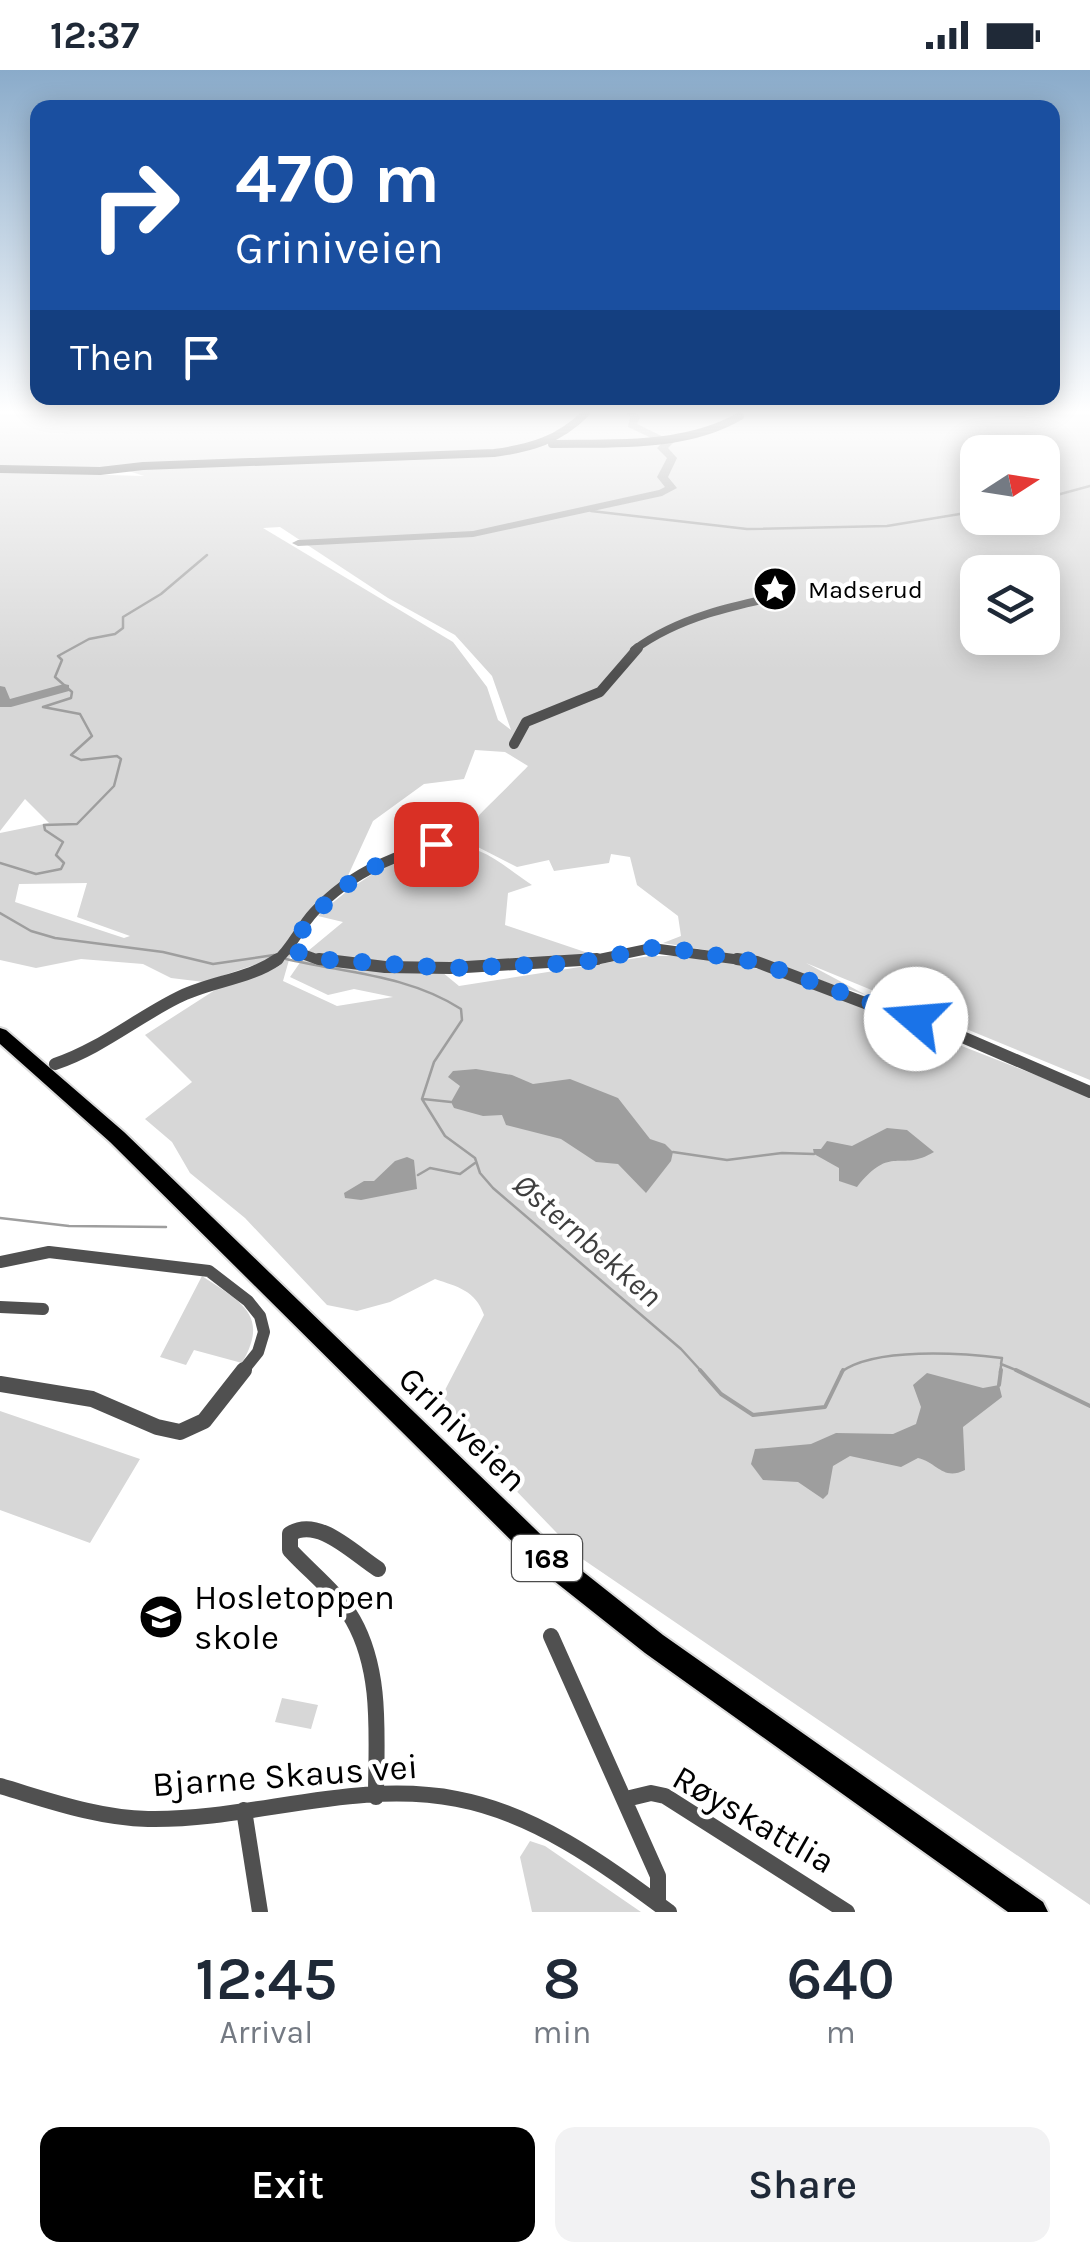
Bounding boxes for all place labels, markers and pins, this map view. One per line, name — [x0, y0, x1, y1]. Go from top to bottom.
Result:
place icon: Madserud — [752, 566, 798, 612]
place label: Madserud — [808, 575, 923, 604]
pin — [394, 802, 479, 887]
place label: Hosletoppen skole — [194, 1577, 395, 1658]
school or university icon: Hosletoppen skole — [138, 1594, 184, 1640]

